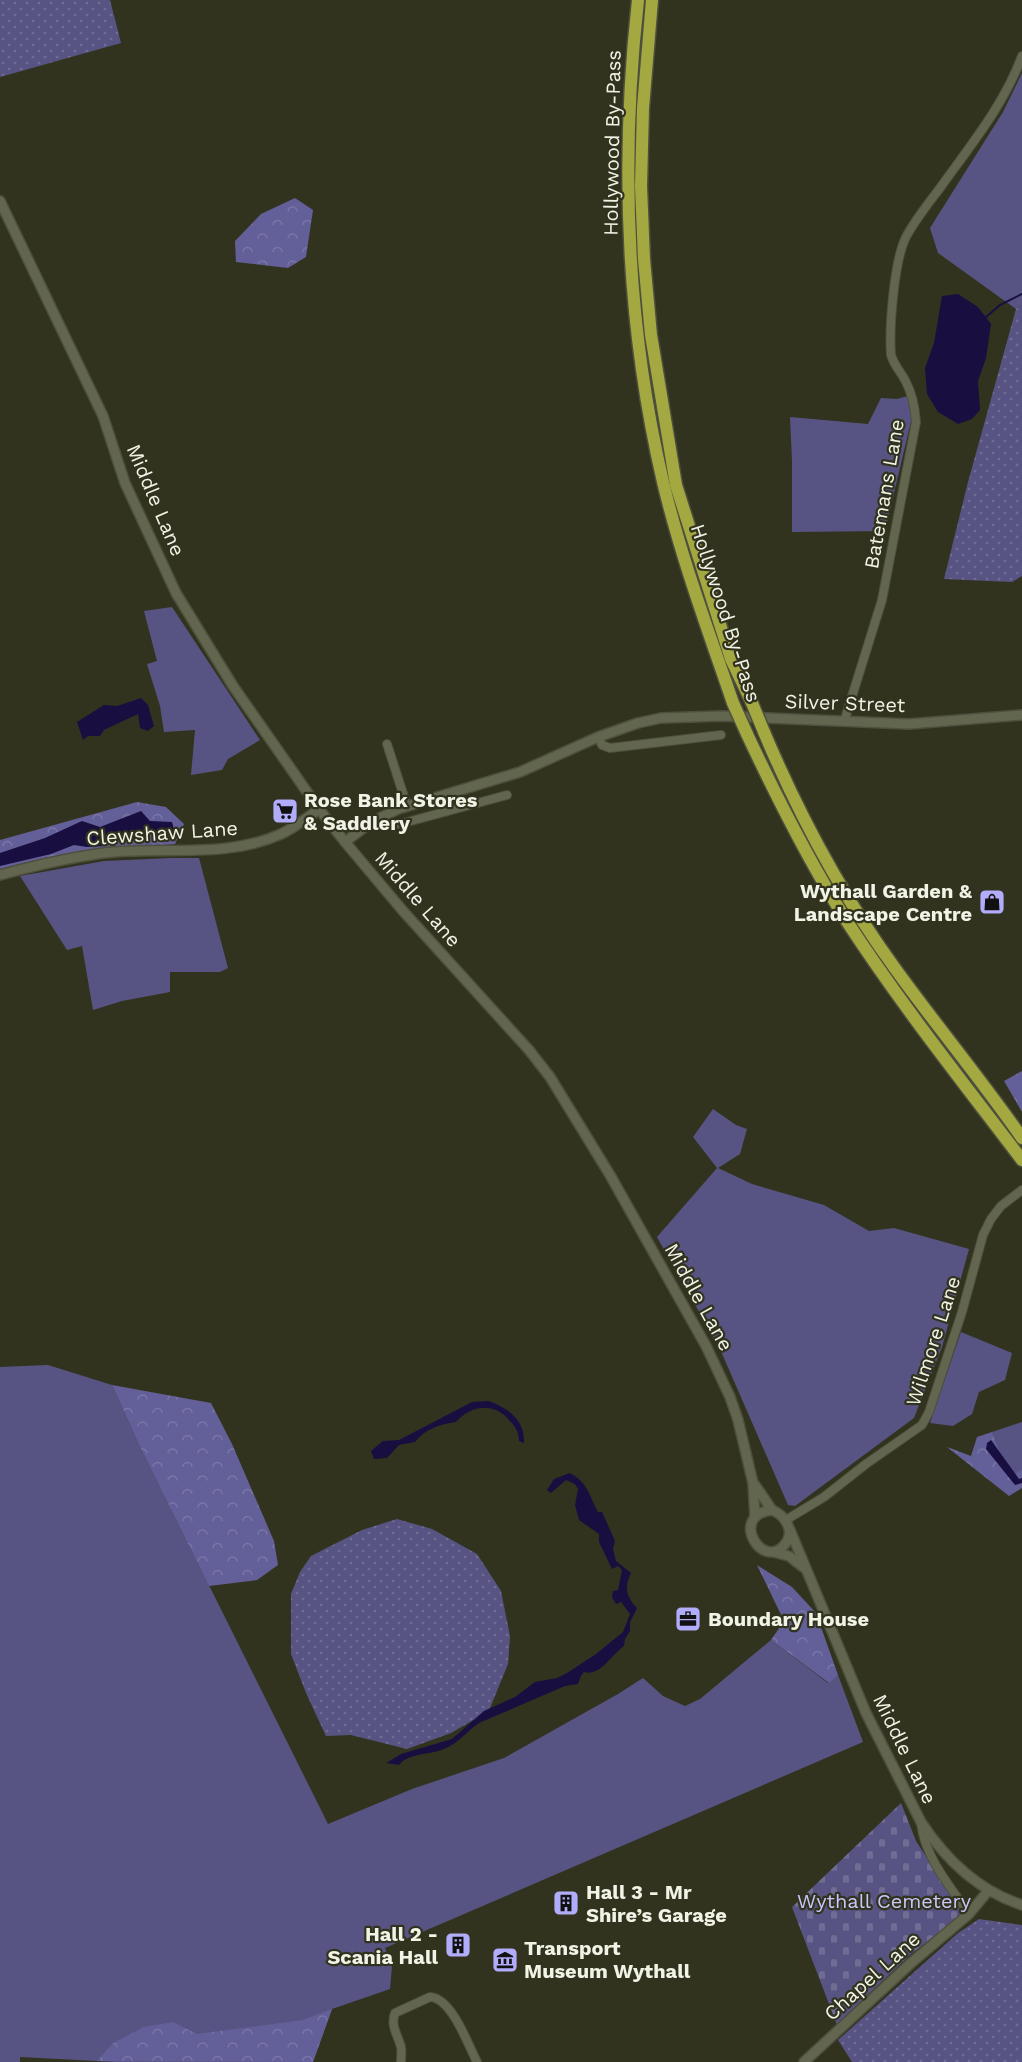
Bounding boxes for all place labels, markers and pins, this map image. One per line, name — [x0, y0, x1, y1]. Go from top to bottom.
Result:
place label: Rose Bank Stores & Saddlery — [304, 788, 478, 835]
supermarket icon: Rose Bank Stores & Saddlery — [270, 796, 300, 826]
place label: Wythall Garden & Landscape Centre — [794, 879, 972, 926]
shop icon: Wythall Garden & Landscape Centre — [977, 887, 1007, 917]
office icon: Boundary House — [673, 1604, 703, 1634]
place label: Boundary House — [708, 1607, 869, 1631]
place label: Hall 3 - Mr Shire’s Garage — [586, 1880, 727, 1927]
building icon: Hall 3 - Mr Shire’s Garage — [551, 1888, 581, 1918]
place label: Hall 2 - Scania Hall — [327, 1922, 438, 1969]
building icon: Hall 2 - Scania Hall — [443, 1930, 473, 1960]
place label: Transport Museum Wythall — [524, 1936, 691, 1983]
museum icon: Transport Museum Wythall — [490, 1945, 520, 1975]

